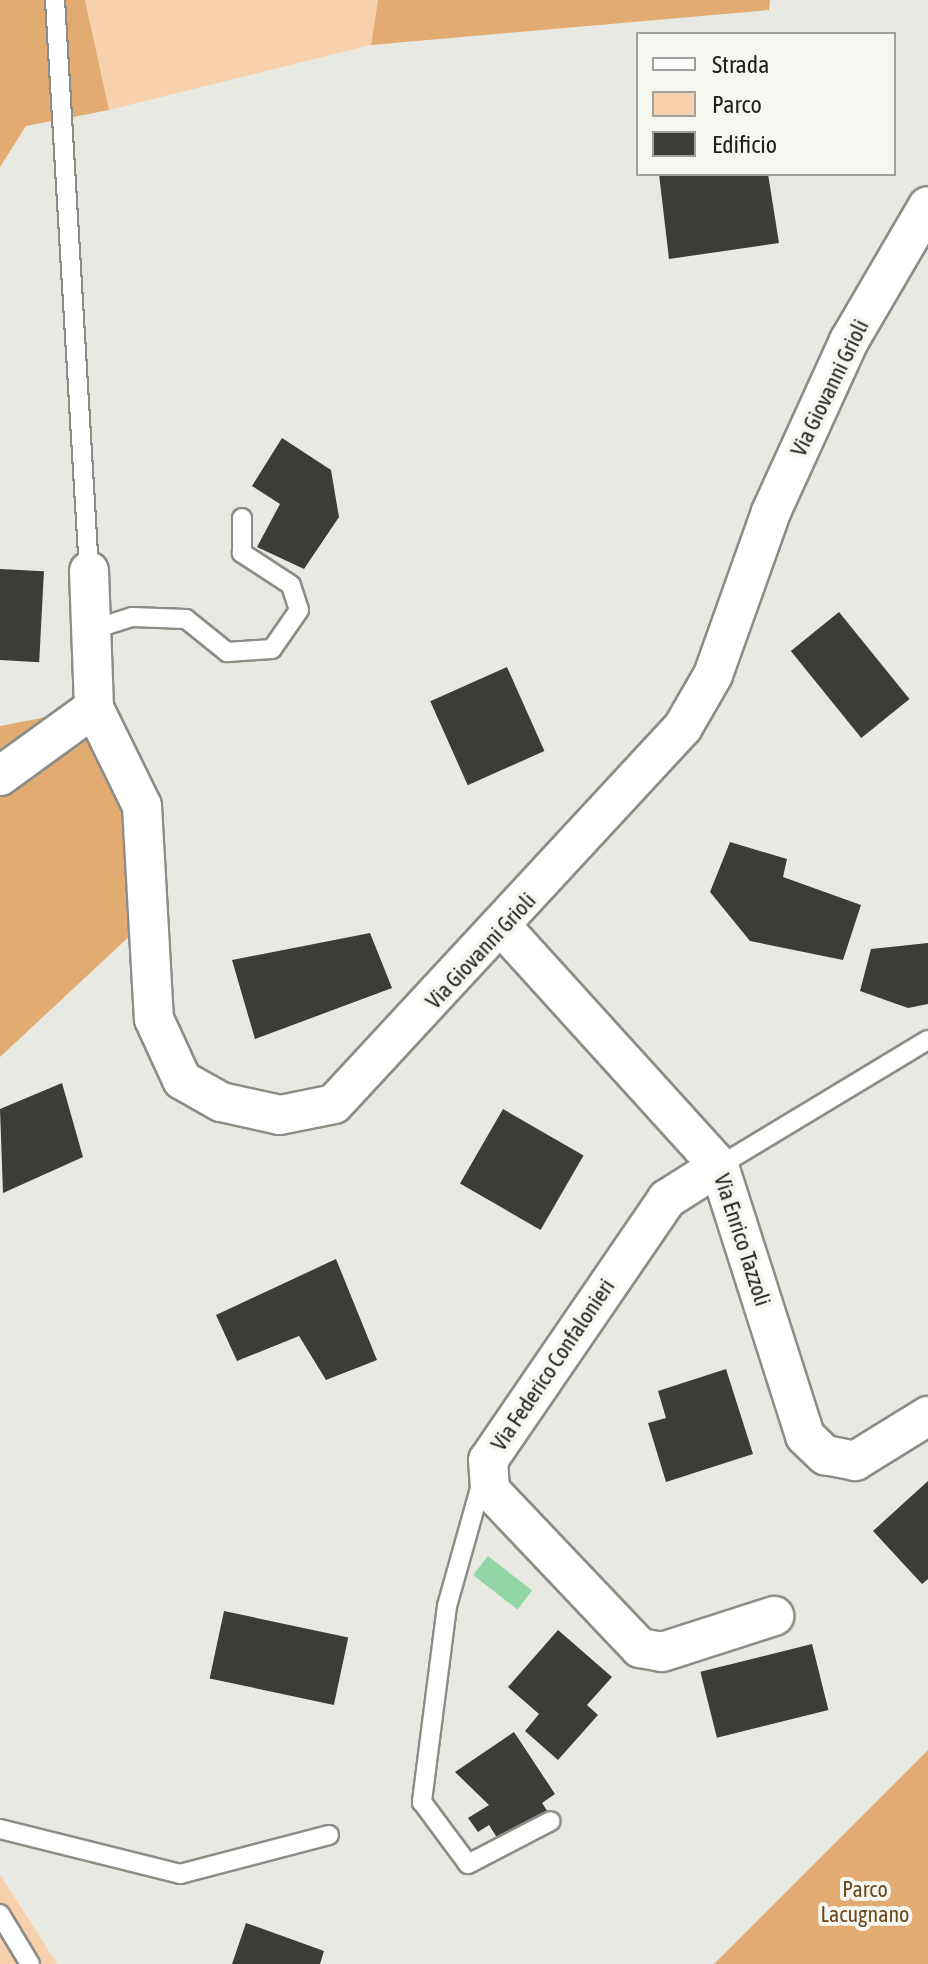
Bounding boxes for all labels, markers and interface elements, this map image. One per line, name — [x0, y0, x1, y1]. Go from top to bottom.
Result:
legend — [636, 32, 896, 176]
text: Strada — [712, 51, 769, 78]
text: Parco — [712, 91, 762, 118]
text: Edificio — [712, 131, 777, 158]
street label: Via Giovanni Grioli — [786, 315, 874, 461]
street label: Via Giovanni Grioli — [421, 888, 541, 1014]
street label: Via Enrico Tazzoli — [708, 1171, 776, 1309]
street label: Via Federico Confalonieri — [486, 1274, 620, 1456]
park label: Parco Lacugnano — [821, 1876, 909, 1928]

